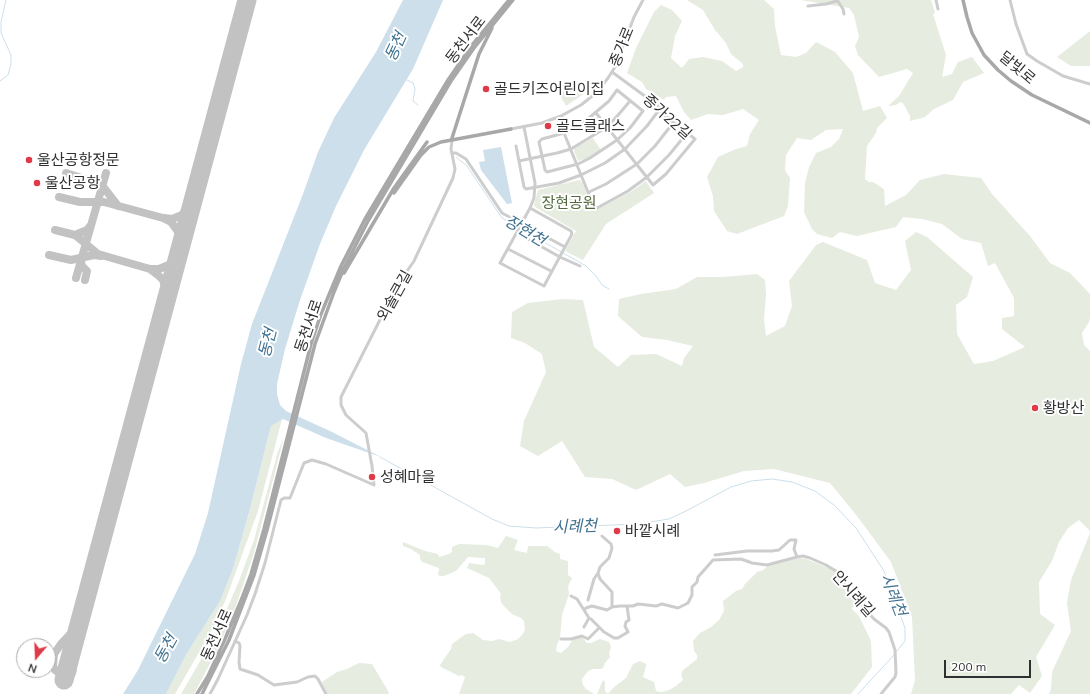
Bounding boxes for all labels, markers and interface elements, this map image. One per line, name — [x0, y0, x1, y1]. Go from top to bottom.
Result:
street label: 동천서로 — [442, 13, 490, 67]
street label: 종가로 — [606, 24, 638, 70]
water label: 동천 — [381, 30, 411, 64]
street label: 달빛로 — [995, 48, 1039, 88]
place label: 골드키즈어린이집 — [494, 80, 604, 98]
marker: 골드키즈어린이집 — [481, 84, 491, 94]
street label: 종가22길 — [639, 90, 695, 144]
place label: 골드클래스 — [556, 117, 625, 135]
marker: 골드클래스 — [543, 121, 553, 131]
place label: 울산공항정문 — [37, 151, 120, 169]
marker: 울산공항정문 — [24, 155, 34, 165]
place label: 울산공항 — [45, 174, 100, 192]
marker: 울산공항 — [32, 178, 42, 188]
park label: 장현공원 — [541, 194, 597, 212]
water label: 장현천 — [501, 211, 549, 251]
street label: 외솔큰길 — [374, 267, 416, 325]
street label: 동천서로 — [292, 297, 326, 355]
water label: 동천 — [255, 326, 281, 360]
place label: 황방산 — [1043, 399, 1084, 417]
marker: 황방산 — [1030, 403, 1040, 413]
place label: 성혜마을 — [380, 468, 435, 486]
marker: 성혜마을 — [367, 472, 377, 482]
water label: 시례천 — [553, 517, 597, 537]
place label: 바깥시례 — [625, 522, 680, 540]
marker: 바깥시례 — [612, 526, 622, 536]
street label: 안시례길 — [828, 567, 878, 621]
water label: 시례천 — [876, 571, 910, 619]
street label: 동천서로 — [198, 606, 236, 664]
water label: 동천 — [150, 631, 182, 667]
north arrow — [16, 638, 56, 678]
scale bar — [946, 652, 1033, 678]
text: 200 m — [951, 659, 986, 674]
text: N — [26, 660, 39, 676]

